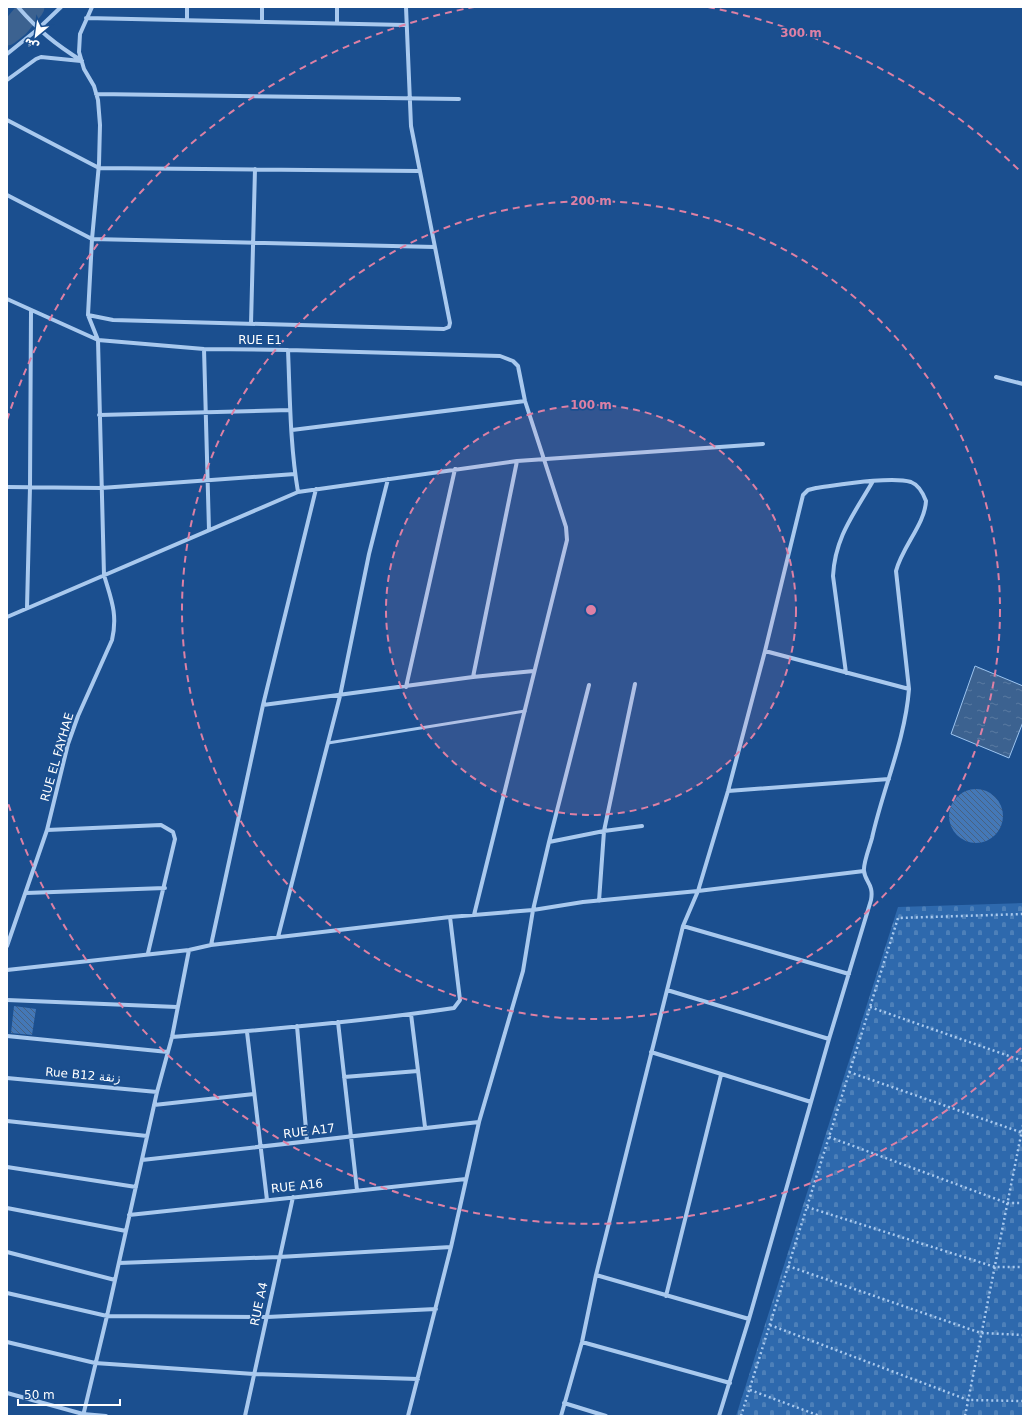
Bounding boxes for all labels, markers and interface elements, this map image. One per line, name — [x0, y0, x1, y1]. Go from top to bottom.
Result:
north arrow — [16, 16, 56, 56]
text: 300 m — [780, 26, 822, 40]
text: ش — [22, 35, 41, 54]
text: 200 m — [570, 194, 612, 208]
street label: RUE E1 — [238, 333, 282, 347]
text: 100 m — [570, 398, 612, 412]
centre of rings — [584, 603, 598, 617]
street label: RUE EL FAYHAE — [38, 711, 76, 803]
street label: Rue B12 زنقة — [45, 1065, 121, 1086]
street label: RUE A17 — [282, 1121, 336, 1141]
street label: RUE A16 — [270, 1176, 324, 1196]
street label: RUE A4 — [248, 1281, 270, 1327]
scale bar — [18, 1381, 120, 1407]
text: 50 m — [24, 1388, 55, 1402]

